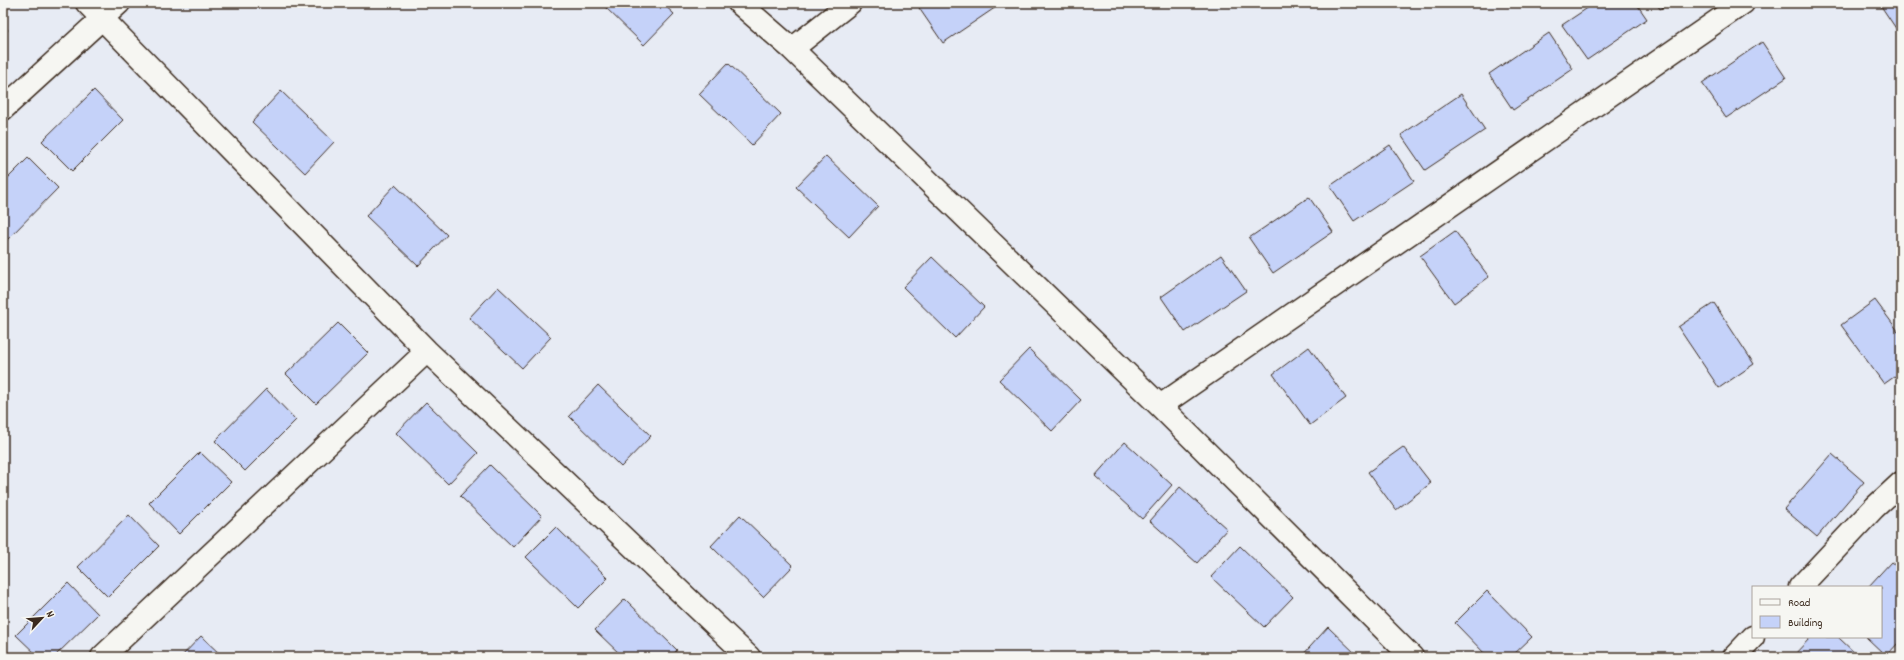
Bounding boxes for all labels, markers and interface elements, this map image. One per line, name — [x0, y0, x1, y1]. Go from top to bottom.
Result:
legend — [1752, 586, 1882, 638]
text: Road — [1788, 595, 1810, 612]
north arrow — [22, 598, 62, 638]
text: N — [41, 609, 58, 621]
text: Building — [1788, 615, 1823, 632]

